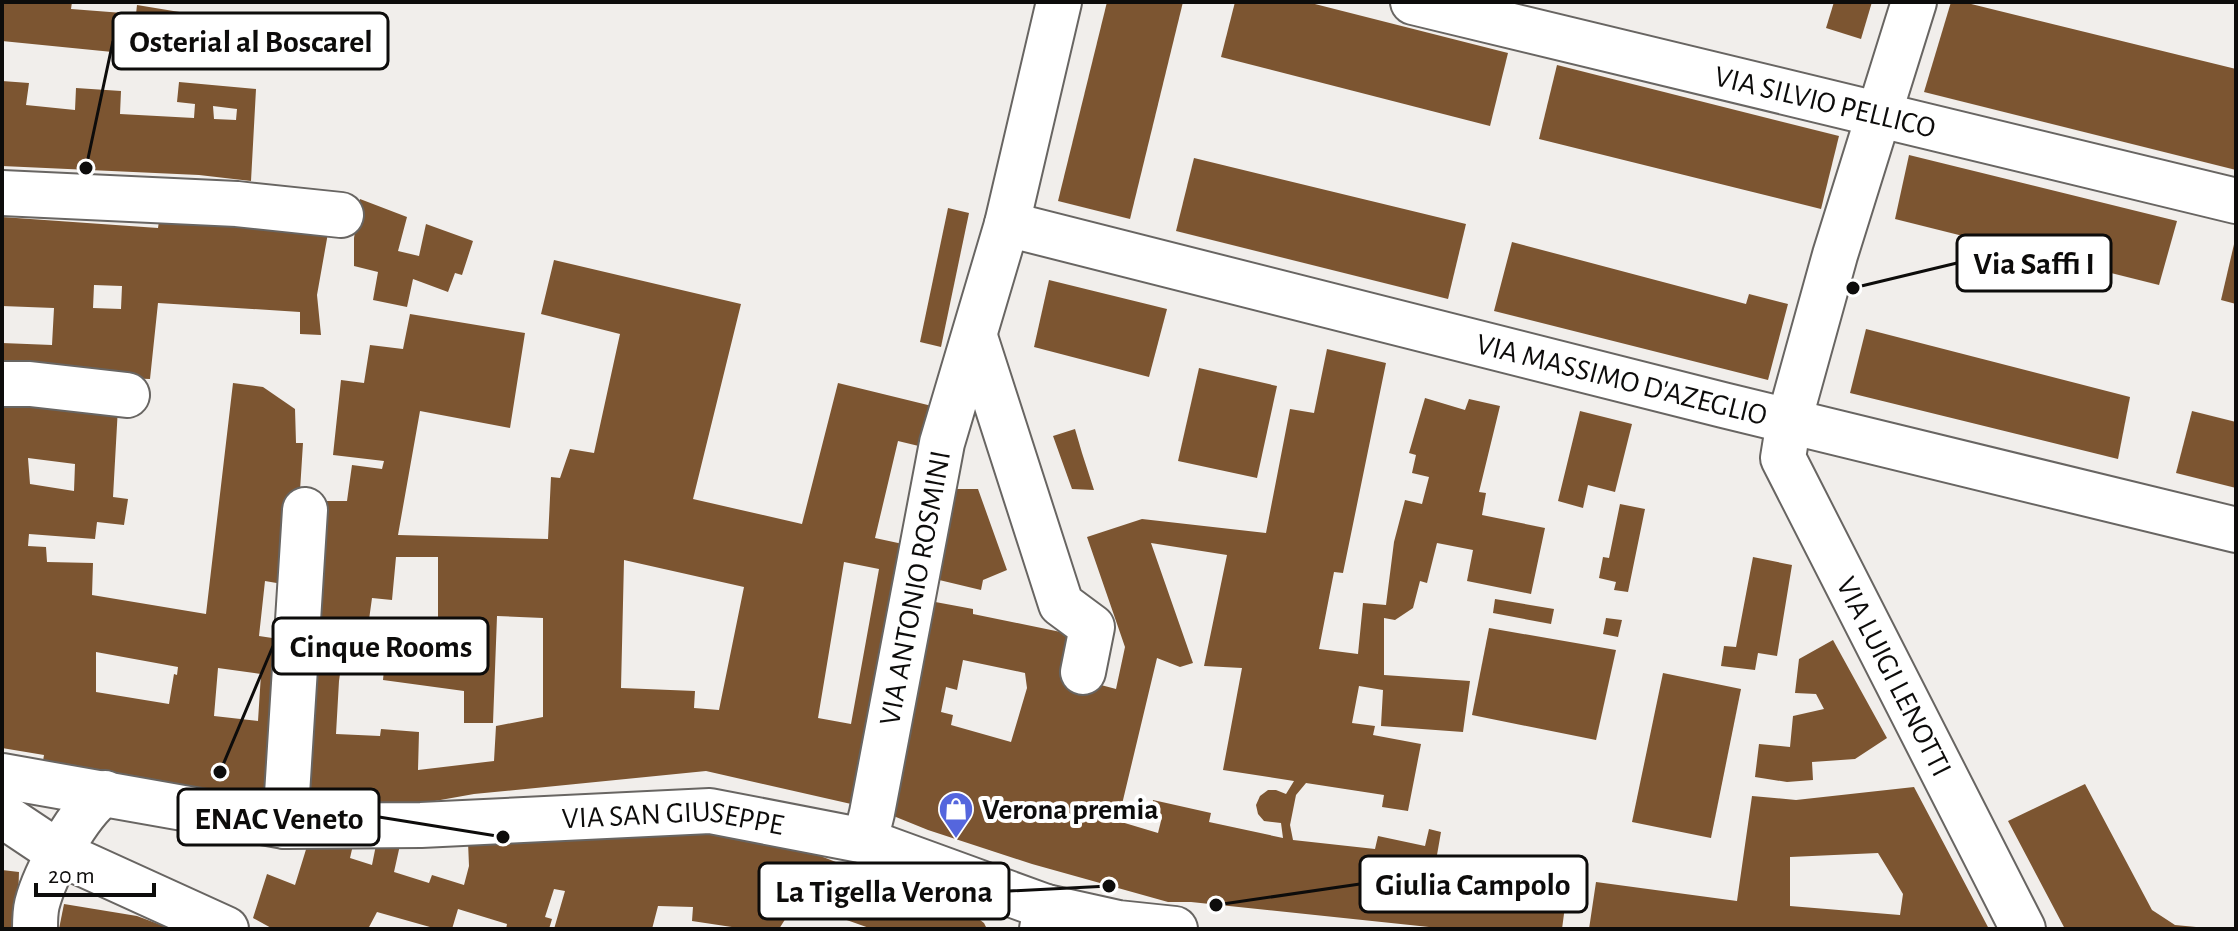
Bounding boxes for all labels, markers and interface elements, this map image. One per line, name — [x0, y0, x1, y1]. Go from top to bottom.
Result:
callout: Osterial al Boscarel — [113, 13, 388, 69]
text: Osterial al Boscarel — [129, 26, 373, 58]
street label: VIA SILVIO PELLICO — [1711, 61, 1938, 144]
callout: Via Saffi I — [1957, 235, 2111, 291]
text: Via Saffi I — [1973, 248, 2095, 280]
street label: VIA MASSIMO D'AZEGLIO — [1473, 329, 1770, 431]
street label: VIA ANTONIO ROSMINI — [875, 448, 956, 728]
street label: VIA LUIGI LENOTTI — [1830, 572, 1957, 781]
callout: Cinque Rooms — [273, 618, 488, 674]
text: Cinque Rooms — [290, 631, 472, 663]
callout: ENAC Veneto — [178, 789, 379, 845]
shop icon: Verona premia — [937, 790, 975, 840]
place label: Verona premia — [982, 795, 1159, 825]
street label: VIA SAN GIUSEPPE — [561, 797, 786, 841]
text: ENAC Veneto — [194, 803, 364, 835]
scale bar — [36, 847, 154, 897]
callout: Giulia Campolo — [1360, 856, 1587, 912]
callout: La Tigella Verona — [759, 863, 1009, 919]
text: 20 m — [48, 864, 95, 888]
text: Giulia Campolo — [1375, 869, 1571, 901]
text: La Tigella Verona — [775, 876, 993, 908]

